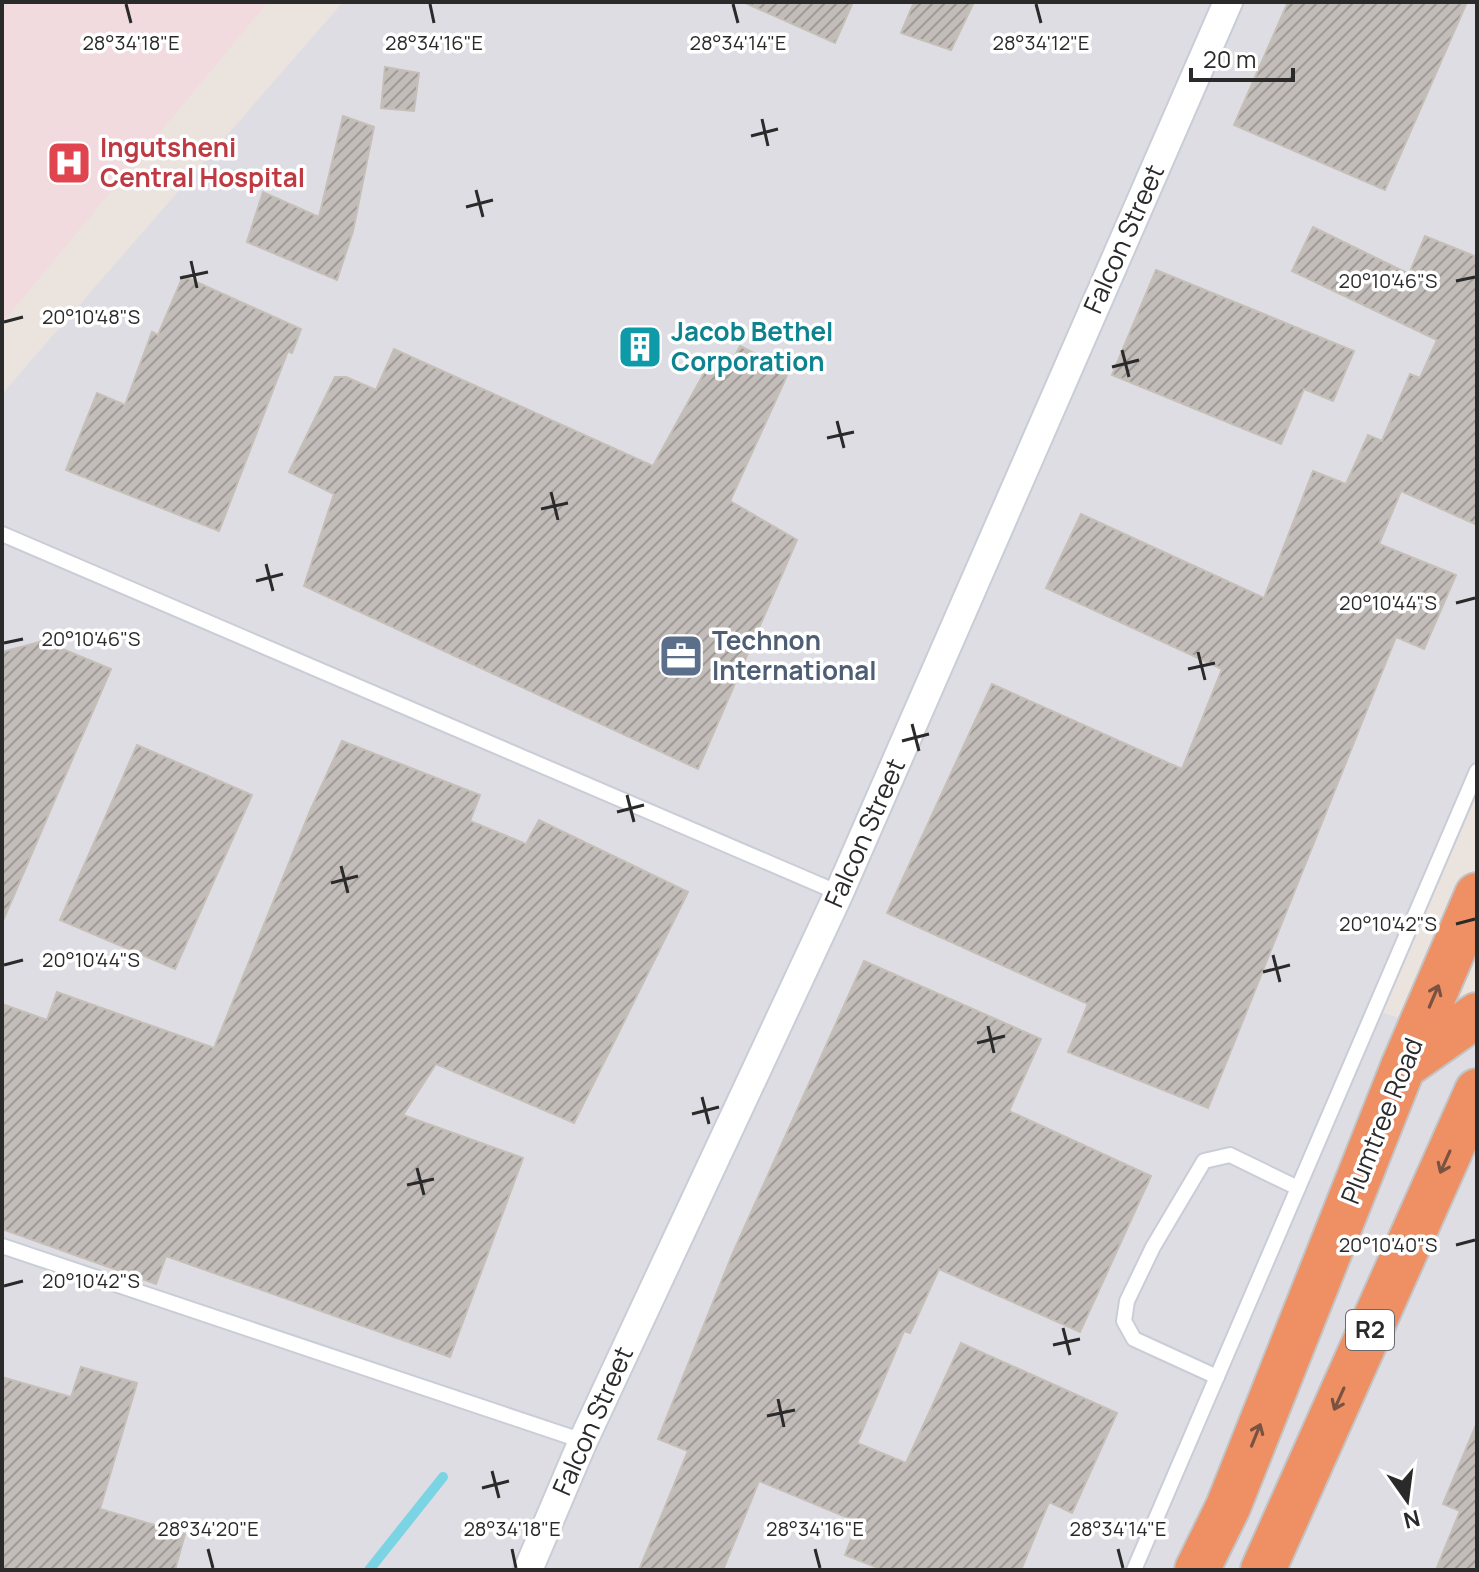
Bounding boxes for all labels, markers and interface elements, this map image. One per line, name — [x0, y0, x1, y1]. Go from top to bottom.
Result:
text: 28°34'18"E — [82, 29, 180, 56]
text: 28°34'16"E — [385, 29, 483, 56]
text: 28°34'14"E — [690, 29, 786, 56]
text: 28°34'12"E — [993, 29, 1089, 56]
scale bar — [1191, 32, 1293, 82]
text: 20 m — [1203, 42, 1256, 75]
place label: Ingutsheni Central Hospital — [100, 129, 305, 195]
hospital icon: Ingutsheni Central Hospital — [45, 139, 93, 187]
street label: Falcon Street — [1074, 158, 1172, 319]
text: 20°10'46"S — [1339, 267, 1437, 294]
text: 20°10'48"S — [42, 303, 140, 330]
place label: Jacob Bethel Corporation — [671, 313, 833, 379]
building icon: Jacob Bethel Corporation — [616, 323, 664, 371]
text: 20°10'44"S — [1339, 589, 1437, 616]
place label: Technon International — [712, 622, 877, 688]
text: 20°10'46"S — [42, 625, 140, 652]
office icon: Technon International — [657, 632, 705, 680]
street label: Falcon Street — [815, 752, 913, 913]
text: 20°10'42"S — [1339, 910, 1437, 937]
text: 20°10'44"S — [42, 946, 140, 973]
one-way arrow — [1427, 984, 1442, 1008]
street label: Plumtree Road — [1331, 1032, 1431, 1209]
one-way arrow — [1437, 1150, 1452, 1174]
text: 20°10'40"S — [1339, 1231, 1437, 1258]
text: 20°10'42"S — [42, 1267, 140, 1294]
road number: R2 — [1346, 1310, 1394, 1350]
street label: Falcon Street — [543, 1340, 641, 1501]
one-way arrow — [1331, 1387, 1346, 1411]
one-way arrow — [1250, 1423, 1265, 1448]
north arrow — [1367, 1460, 1447, 1540]
text: N — [1401, 1503, 1423, 1536]
text: 28°34'20"E — [157, 1515, 259, 1542]
text: 28°34'18"E — [463, 1515, 561, 1542]
text: 28°34'16"E — [766, 1515, 864, 1542]
text: 28°34'14"E — [1070, 1515, 1166, 1542]

